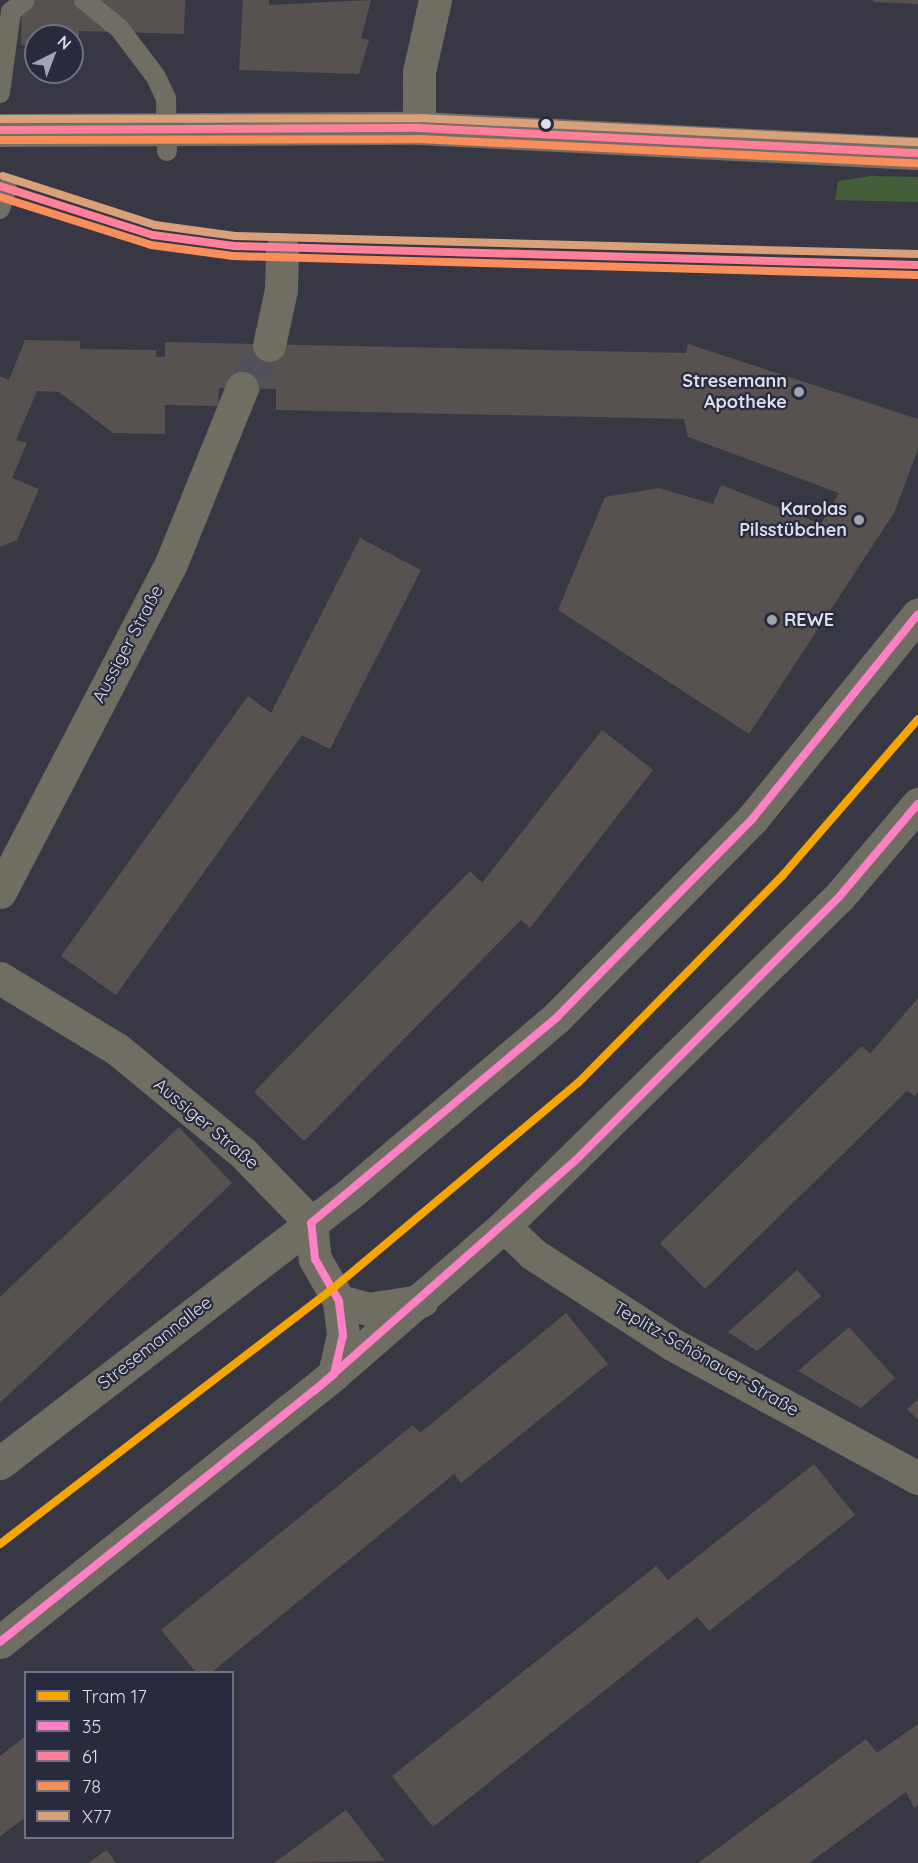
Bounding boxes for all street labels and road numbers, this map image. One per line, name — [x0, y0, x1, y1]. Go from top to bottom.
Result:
street label: Aussiger Straße — [88, 581, 168, 707]
street label: Aussiger Straße — [149, 1074, 263, 1174]
street label: Stresemannallee — [94, 1292, 216, 1394]
street label: Teplitz-Schönauer-Straße — [609, 1297, 803, 1421]

